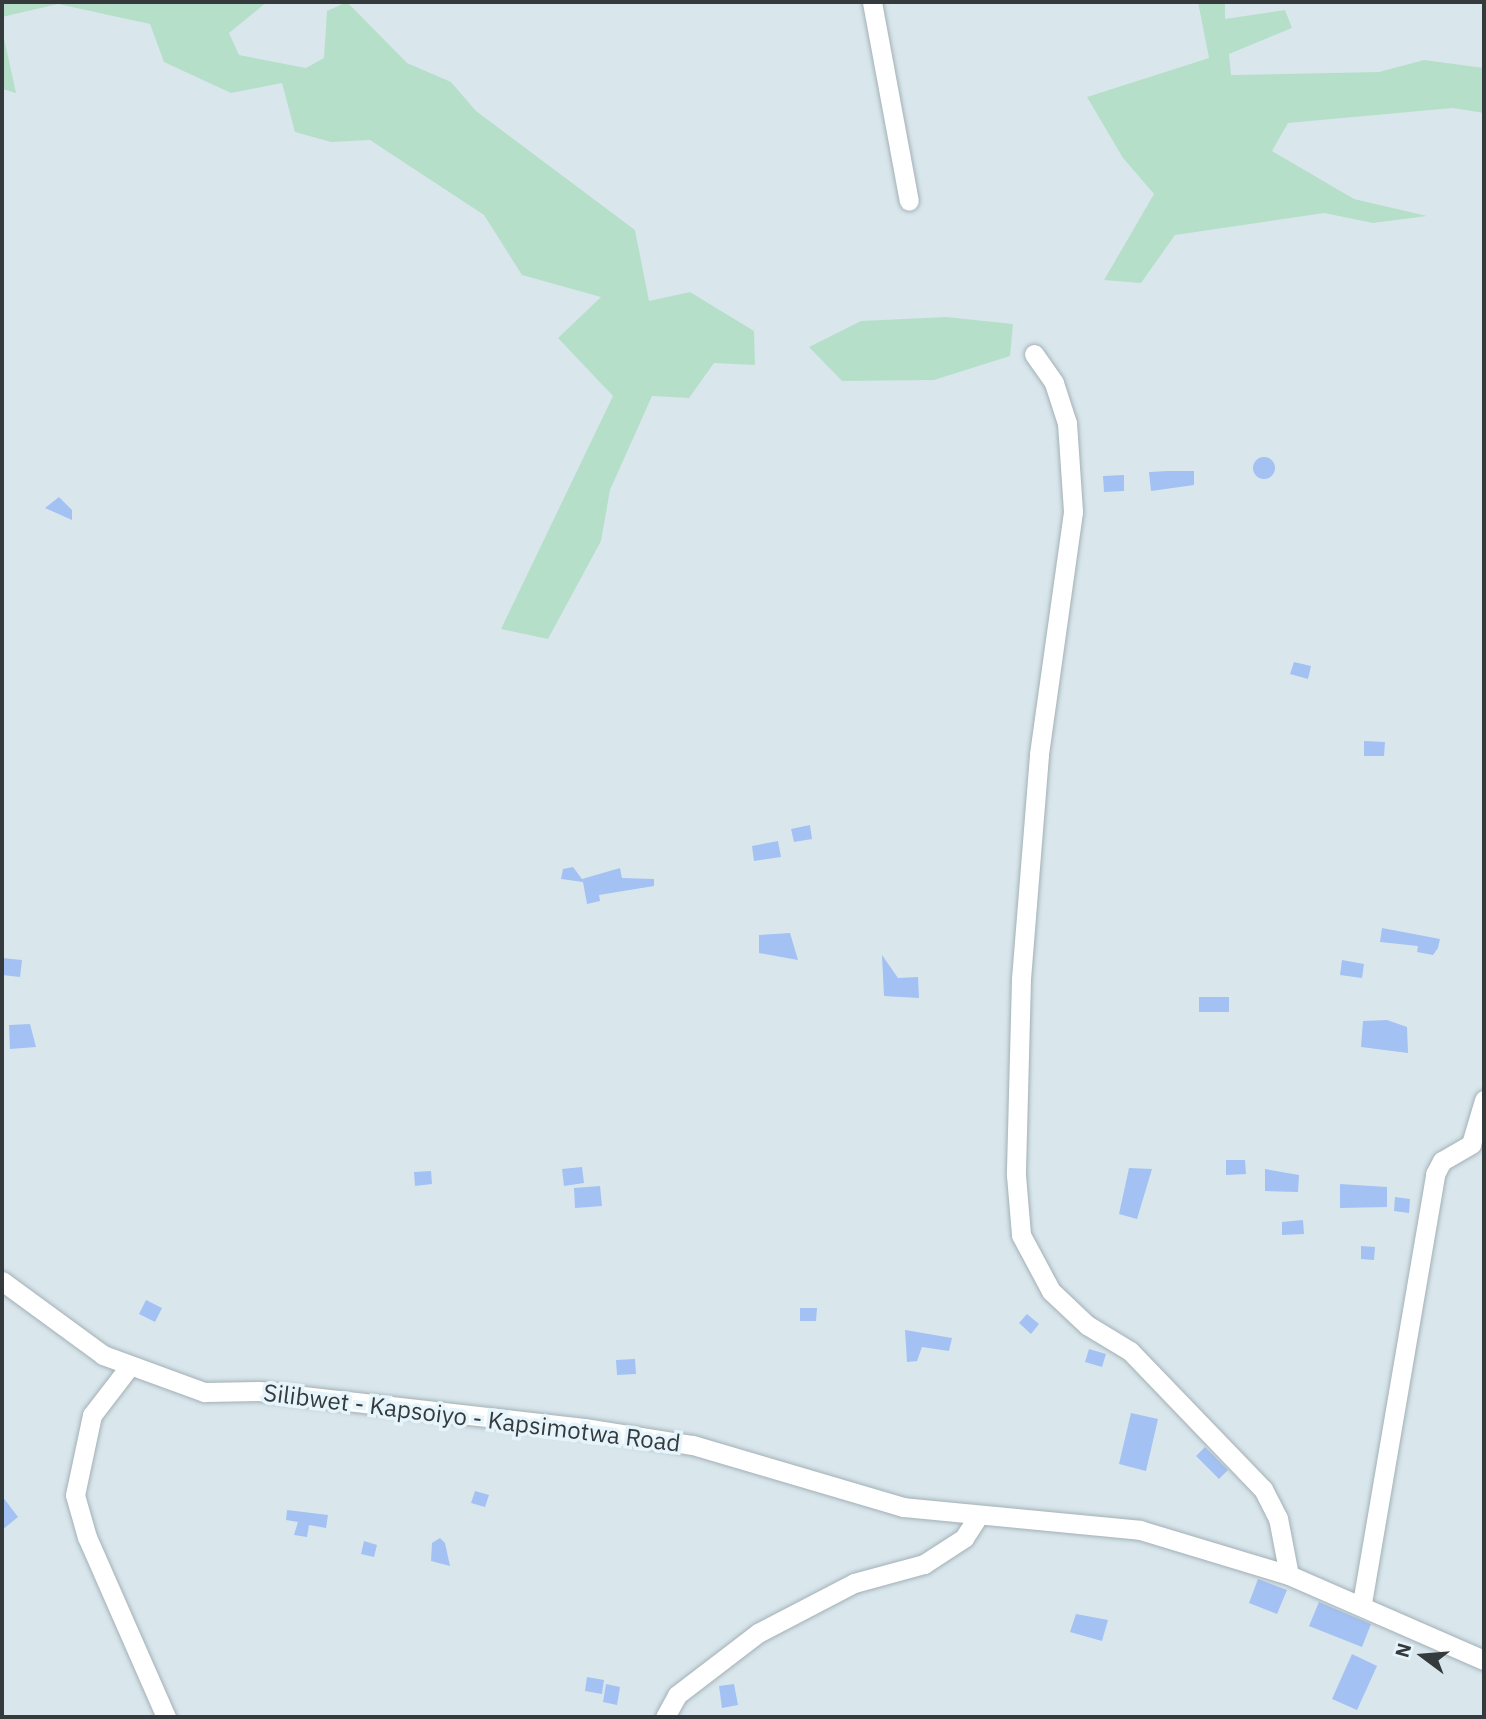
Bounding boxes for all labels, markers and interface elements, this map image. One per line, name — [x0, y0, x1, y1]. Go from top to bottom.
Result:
street label: Silibwet - Kapsoiyo - Kapsimotwa Road — [262, 1378, 682, 1458]
north arrow — [1388, 1621, 1458, 1691]
text: N — [1389, 1640, 1416, 1660]

